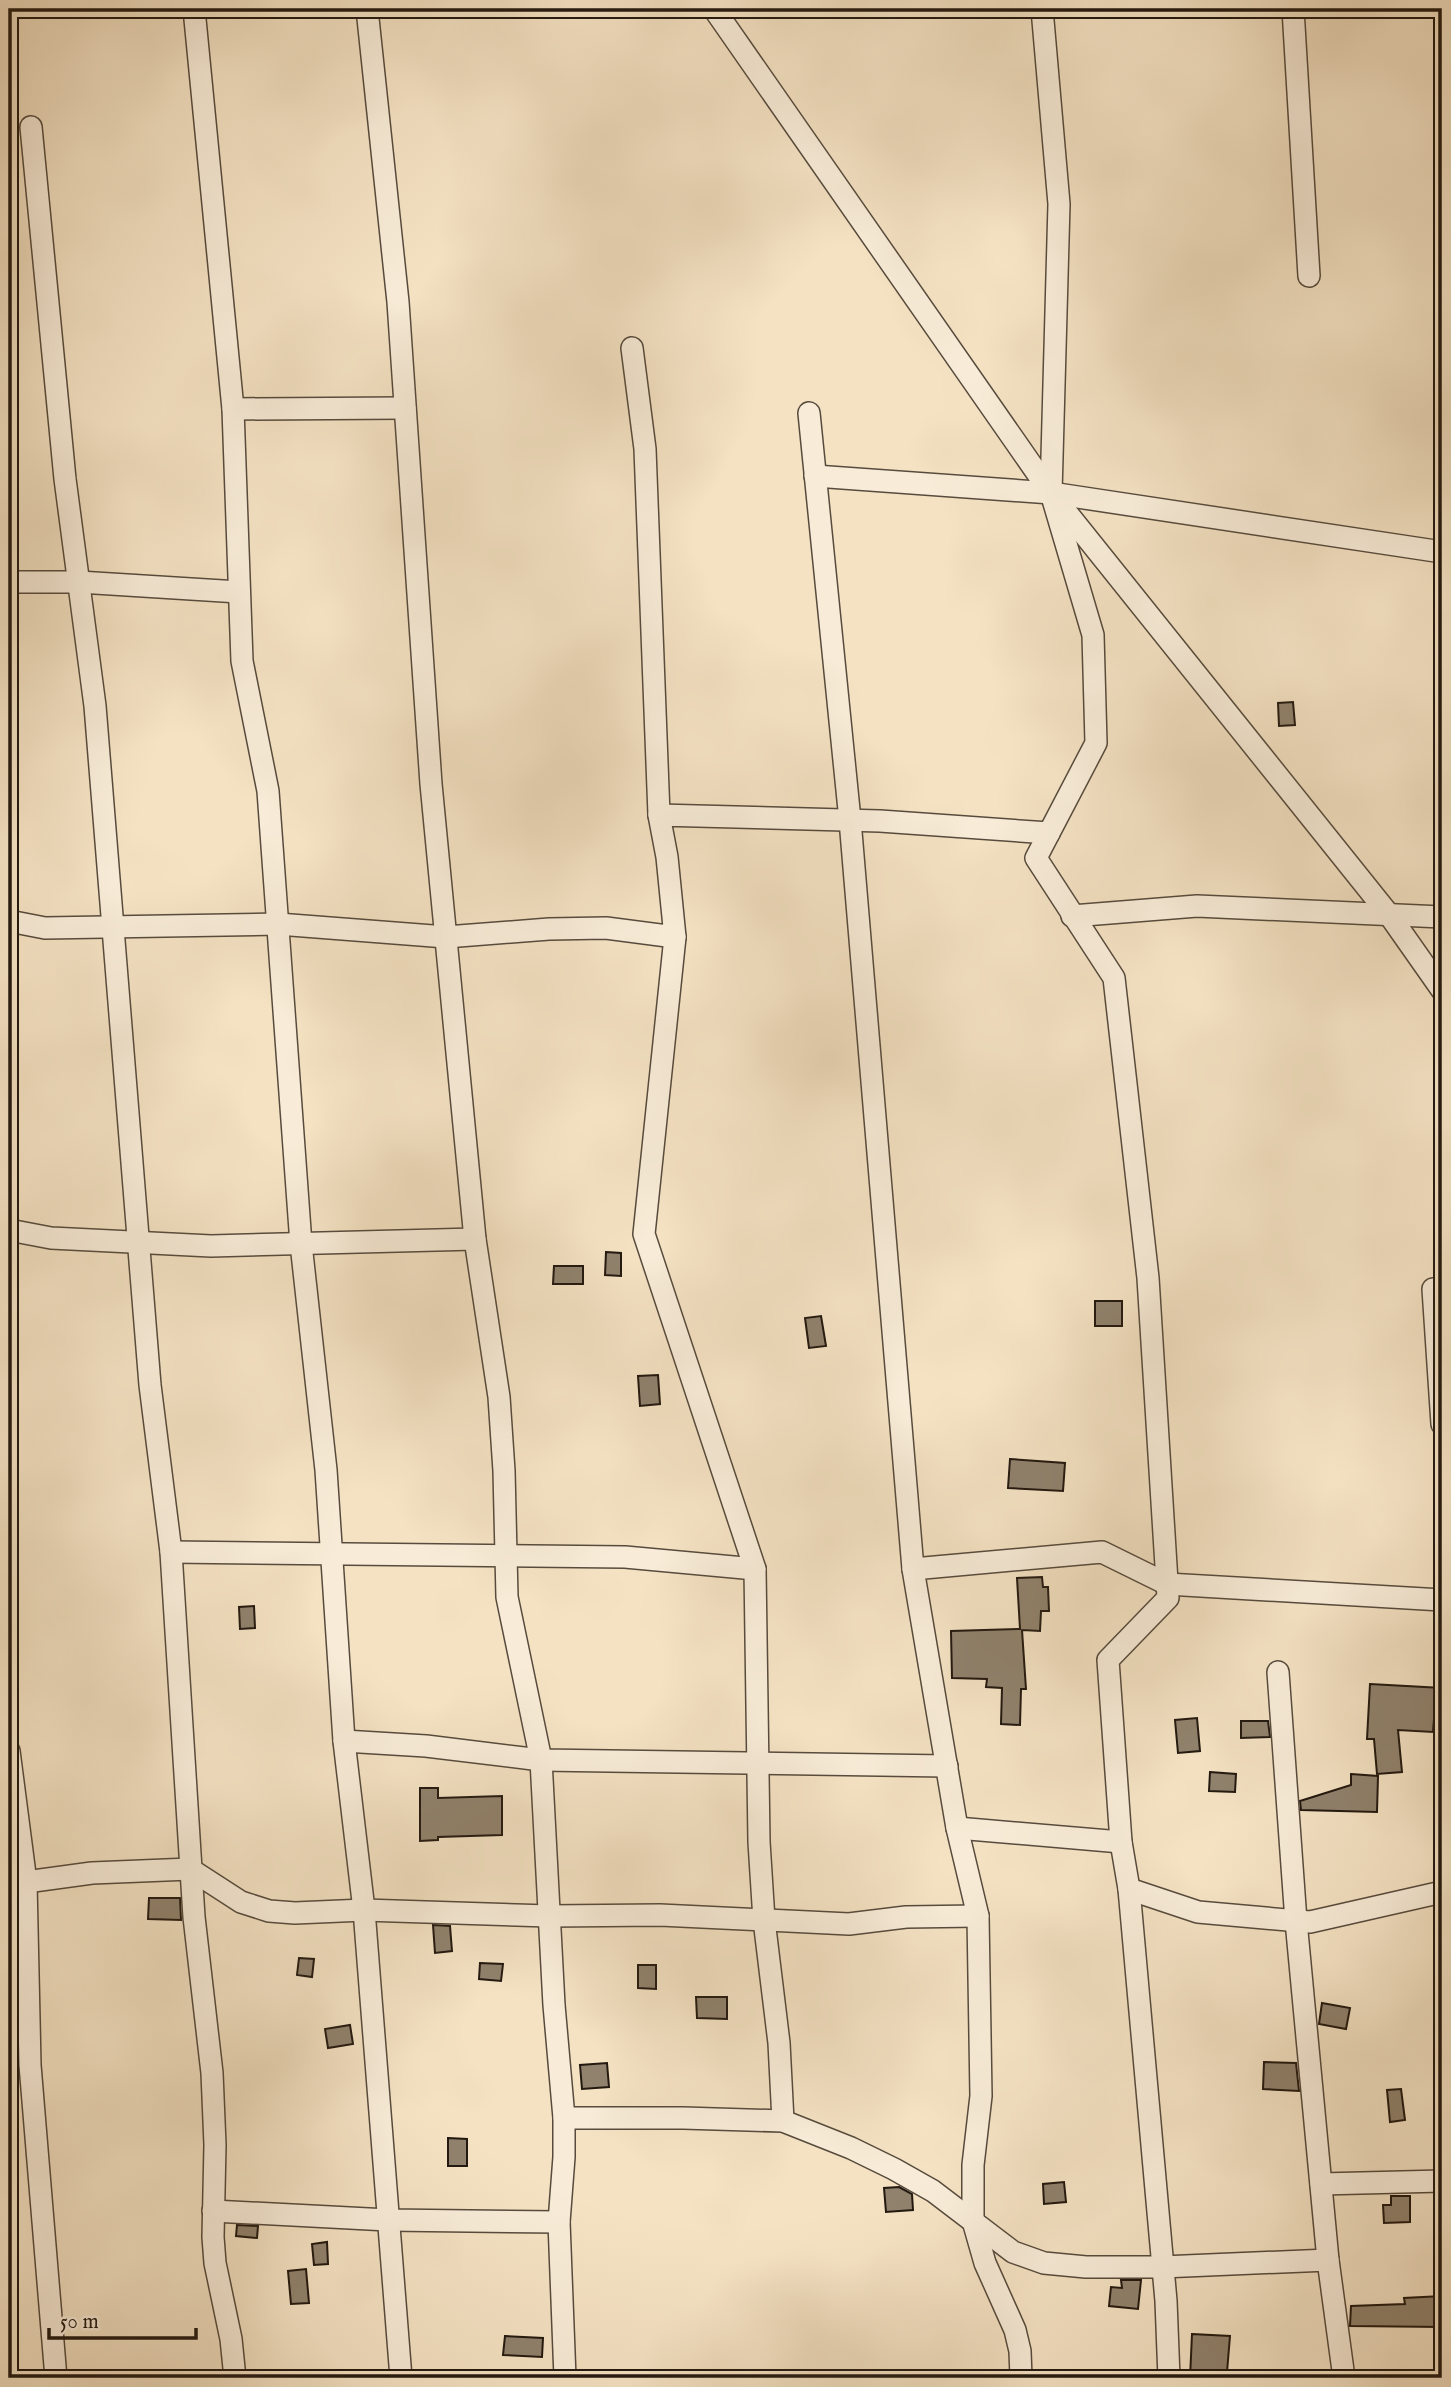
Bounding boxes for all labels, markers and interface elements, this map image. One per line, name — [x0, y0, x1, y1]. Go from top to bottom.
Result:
scale bar — [49, 2296, 196, 2340]
text: 50 m — [60, 2309, 99, 2336]

